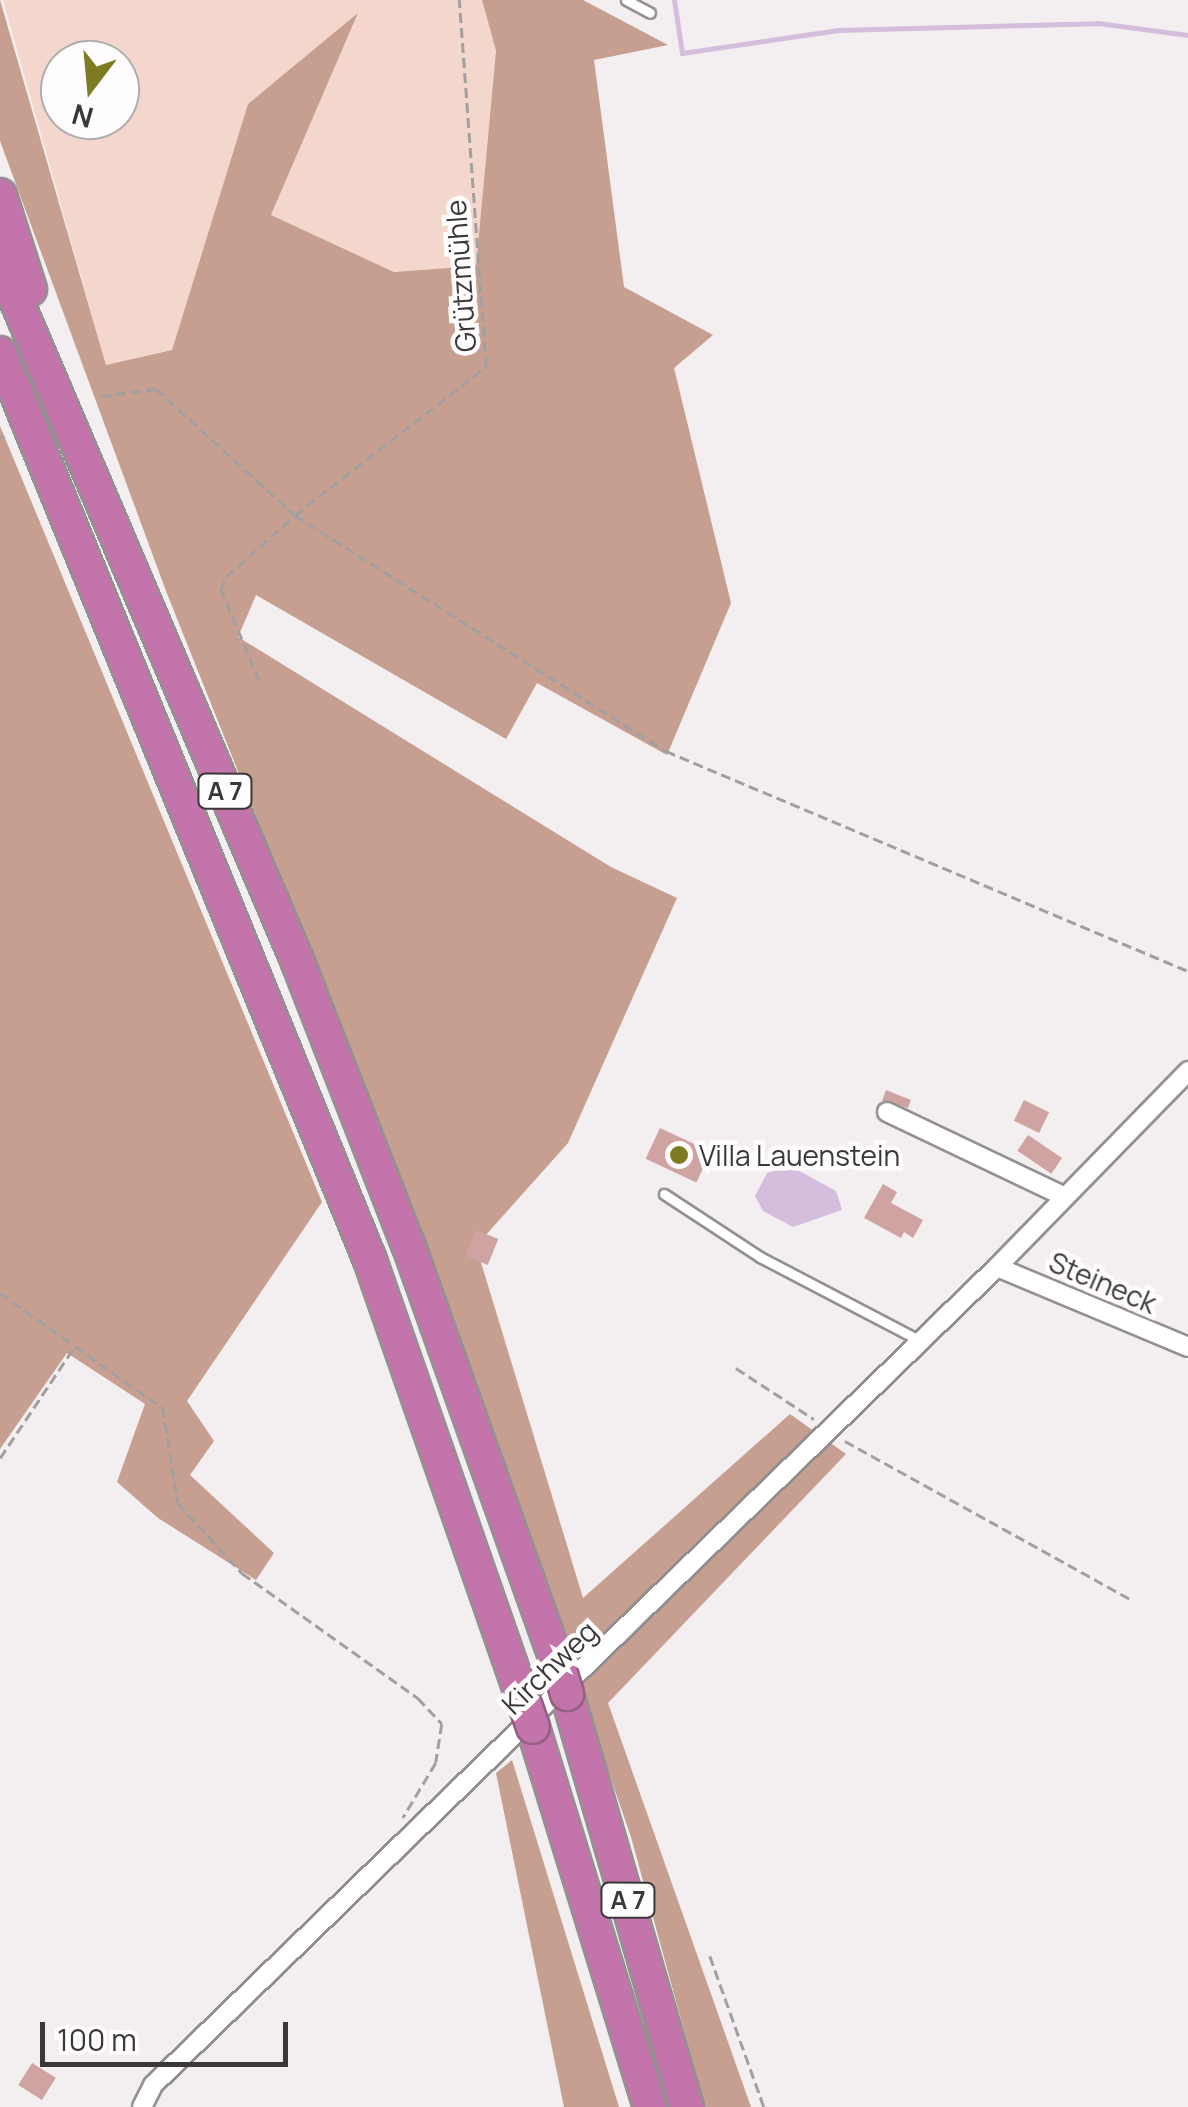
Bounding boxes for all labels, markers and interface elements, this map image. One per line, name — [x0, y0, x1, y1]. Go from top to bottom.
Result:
north arrow — [40, 40, 140, 140]
text: N — [67, 96, 97, 138]
street label: Grützmühle — [438, 199, 482, 353]
road number: A 7 — [195, 771, 255, 811]
place label: Villa Lauenstein — [699, 1138, 900, 1172]
marker: Villa Lauenstein — [668, 1144, 690, 1166]
street label: Steineck — [1044, 1244, 1162, 1320]
street label: Kirchweg — [495, 1614, 603, 1720]
road number: A 7 — [598, 1880, 658, 1920]
scale bar — [45, 2002, 292, 2064]
text: 100 m — [57, 2019, 137, 2060]

